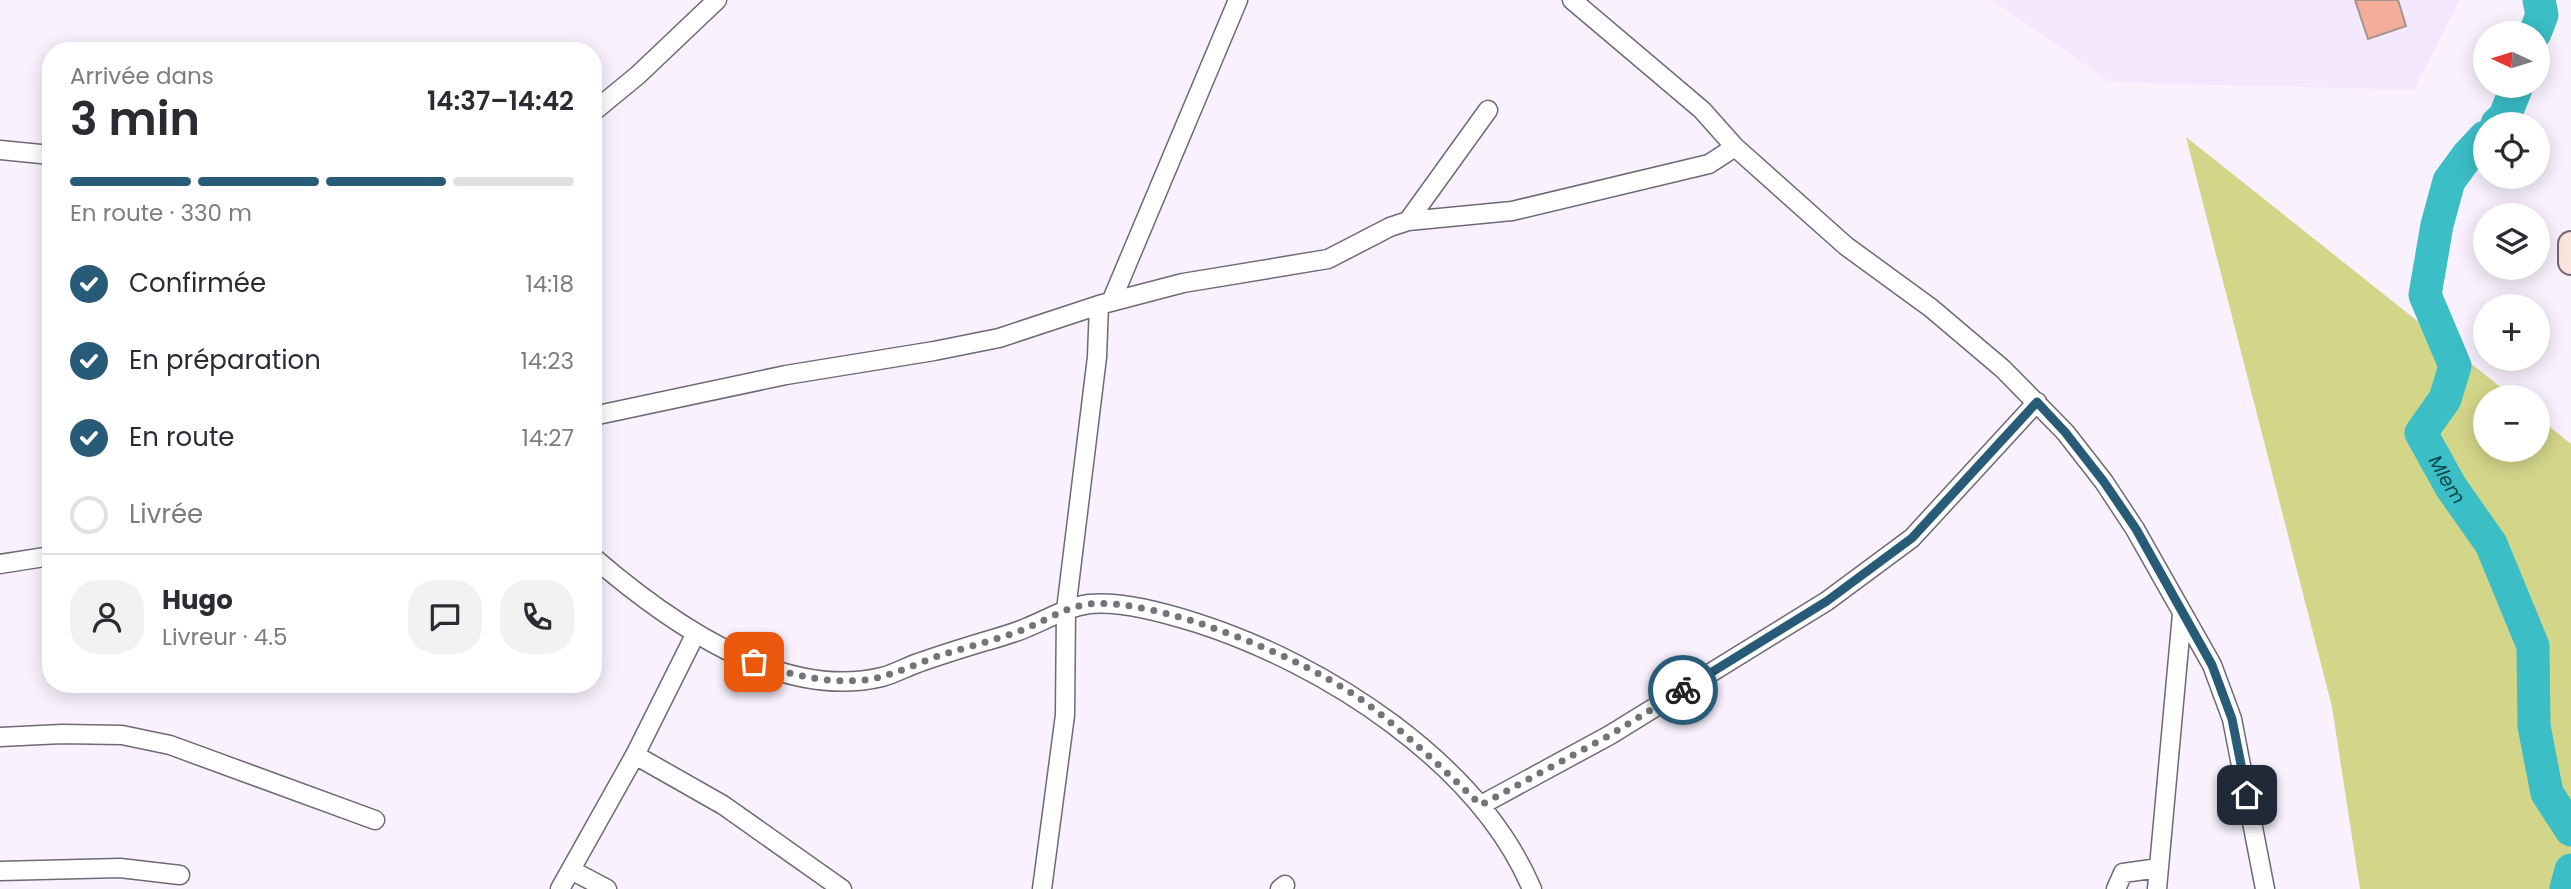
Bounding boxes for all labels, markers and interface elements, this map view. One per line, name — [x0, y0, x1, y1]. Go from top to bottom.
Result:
north arrow — [2473, 21, 2550, 98]
map controls — [2473, 21, 2550, 462]
text: Arrivée dans — [70, 60, 214, 92]
text: 14:37–14:42 — [427, 83, 574, 119]
text: 3 min — [70, 87, 200, 151]
button: locate — [2473, 112, 2550, 189]
text: En route · 330 m — [70, 197, 252, 229]
button: layers — [2473, 203, 2550, 280]
icon: check — [70, 265, 108, 303]
text: Confirmée — [129, 265, 266, 301]
text: 14:18 — [525, 268, 574, 300]
button: + — [2473, 294, 2550, 371]
icon: check — [70, 342, 108, 380]
text: En préparation — [129, 342, 321, 378]
text: 14:23 — [521, 345, 574, 377]
button: − — [2473, 385, 2550, 462]
icon: check — [70, 419, 108, 457]
text: En route — [129, 419, 234, 455]
text: 14:27 — [521, 422, 574, 454]
water label: Mlem — [2422, 450, 2472, 509]
text: Livrée — [129, 496, 203, 532]
button: person — [70, 580, 144, 654]
button: chat — [408, 580, 482, 654]
button: phone — [500, 580, 574, 654]
text: Hugo — [162, 582, 233, 618]
text: Livreur · 4.5 — [162, 621, 288, 653]
pin — [724, 632, 784, 692]
icon: bag — [735, 643, 773, 681]
courier — [1648, 655, 1718, 725]
icon: bike — [1664, 671, 1702, 709]
pin — [2217, 765, 2277, 825]
icon: home — [2228, 776, 2266, 814]

